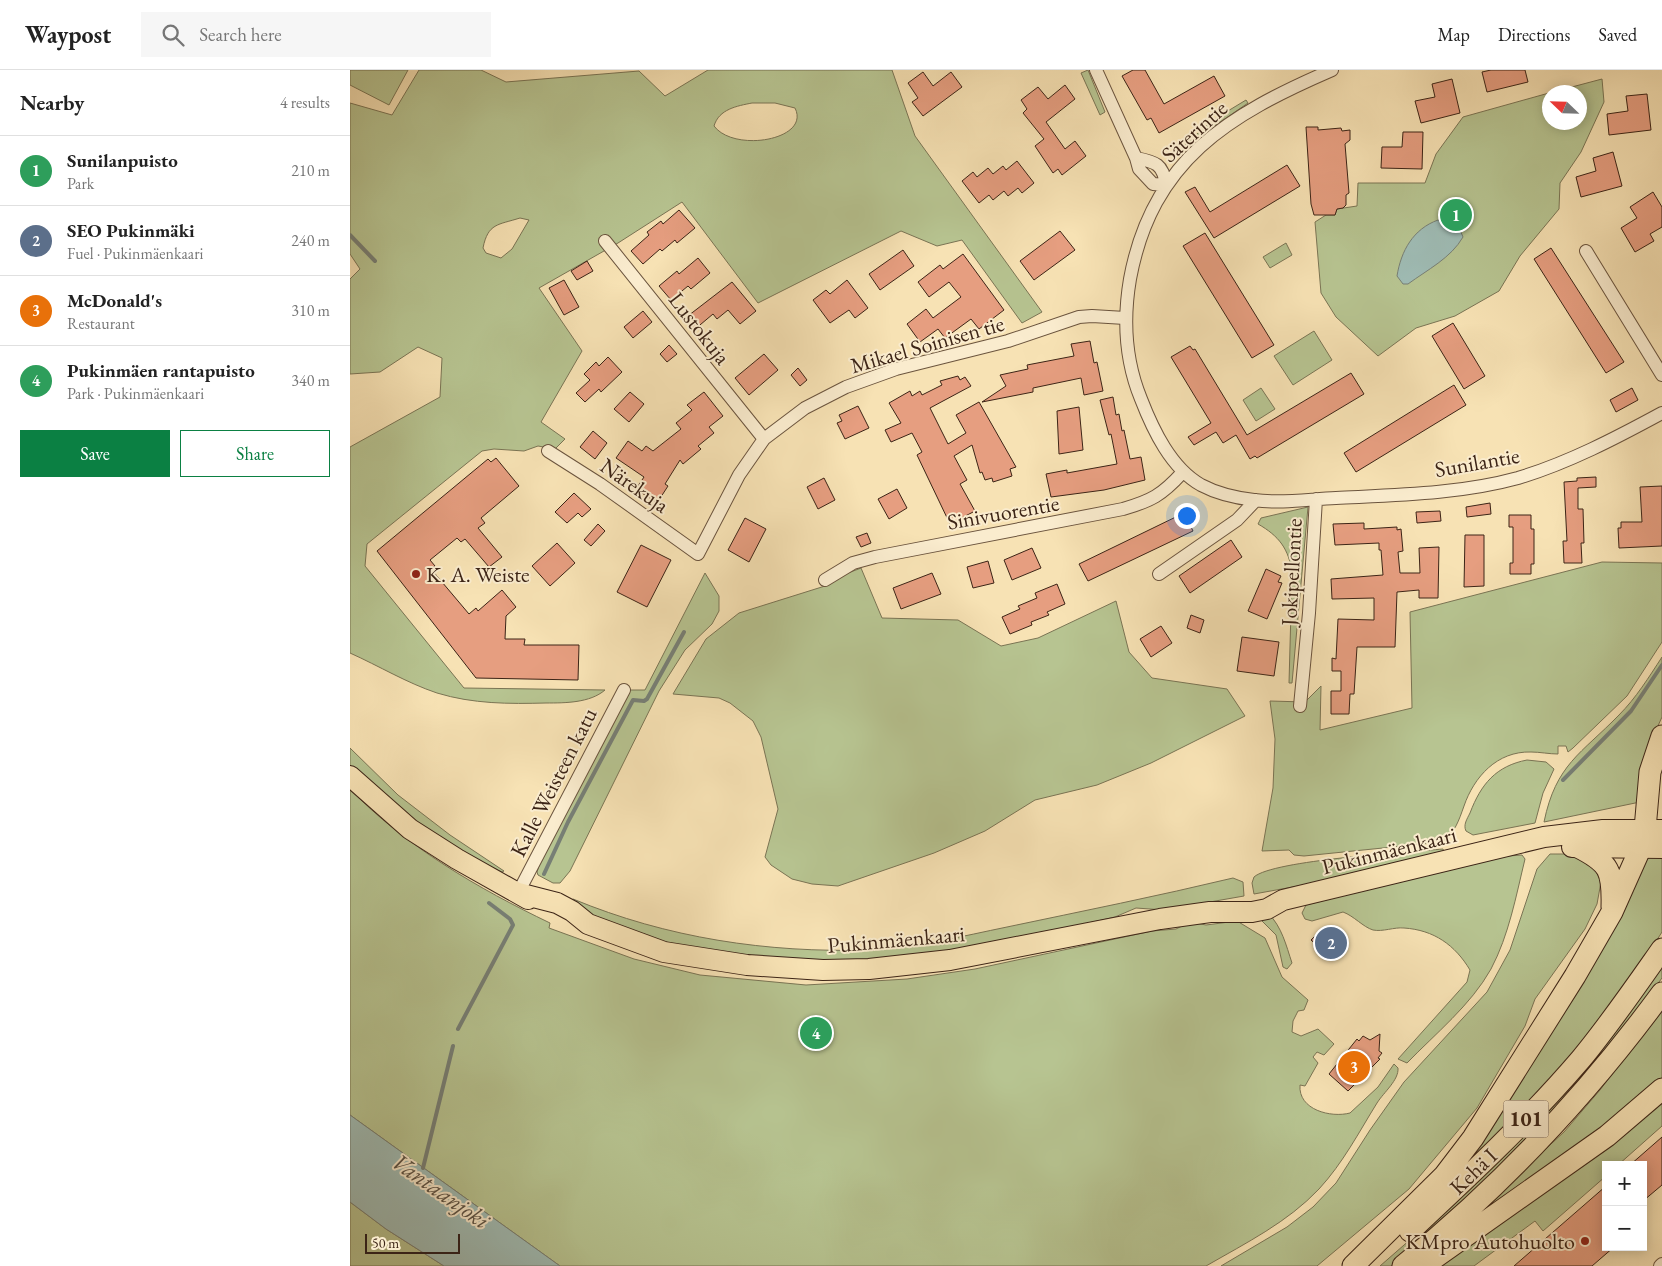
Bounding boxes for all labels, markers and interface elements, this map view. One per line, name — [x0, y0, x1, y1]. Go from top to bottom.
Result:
search box — [141, 12, 491, 57]
text: Waypost — [25, 19, 111, 50]
icon: search — [159, 21, 187, 49]
text: Search here — [199, 22, 282, 47]
text: Map — [1438, 23, 1470, 46]
text: Directions — [1498, 23, 1570, 46]
text: Saved — [1598, 23, 1637, 46]
north arrow — [1542, 85, 1587, 130]
text: Nearby — [20, 89, 84, 116]
text: 4 results — [280, 92, 330, 113]
street label: Säterintie — [1155, 94, 1234, 169]
text: Sunilanpuisto — [67, 148, 178, 173]
text: 1 — [32, 160, 40, 181]
text: 210 m — [291, 160, 330, 181]
text: Park — [67, 173, 94, 194]
pin: 1 — [1440, 196, 1472, 234]
text: SEO Pukinmäki — [67, 218, 195, 243]
text: 2 — [32, 230, 40, 251]
text: 240 m — [291, 230, 330, 251]
text: Fuel · Pukinmäenkaari — [67, 243, 204, 264]
street label: Lustokuja — [662, 286, 737, 371]
text: McDonald's — [67, 288, 162, 313]
text: 3 — [32, 300, 40, 321]
text: 310 m — [291, 300, 330, 321]
street label: Mikael Soinisen tie — [847, 309, 1008, 380]
text: Restaurant — [67, 313, 135, 334]
text: Pukinmäen rantapuisto — [67, 358, 255, 383]
text: 4 — [32, 370, 40, 391]
text: 340 m — [291, 370, 330, 391]
text: Park · Pukinmäenkaari — [67, 383, 204, 404]
button: Save — [20, 430, 170, 477]
button: Share — [180, 430, 330, 477]
street label: Sunilantie — [1433, 441, 1522, 484]
street label: Närekuja — [595, 451, 675, 520]
street label: Sinivuorentie — [945, 488, 1062, 537]
your location — [1174, 503, 1200, 529]
street label: Jokipellontie — [1274, 517, 1309, 629]
place label: K. A. Weiste — [426, 560, 530, 589]
marker: K. A. Weiste — [410, 568, 422, 580]
street label: Kalle Weisteen katu — [503, 702, 604, 862]
street label: Pukinmäenkaari — [1319, 820, 1459, 881]
street label: Pukinmäenkaari — [826, 919, 966, 960]
pin: 2 — [1315, 924, 1347, 962]
pin: 4 — [800, 1014, 832, 1052]
pin: 3 — [1338, 1048, 1370, 1086]
road number: 101 — [1504, 1100, 1548, 1138]
street label: Kehä I — [1443, 1141, 1504, 1201]
water label: Vantaanjoki — [386, 1146, 497, 1236]
map controls — [1602, 1161, 1647, 1251]
button: + — [1602, 1161, 1647, 1206]
button: − — [1602, 1206, 1647, 1251]
place label: KMpro Autohuolto — [1405, 1227, 1575, 1256]
scale bar — [365, 1231, 460, 1254]
text: 50 m — [372, 1234, 399, 1252]
marker: KMpro Autohuolto — [1579, 1235, 1591, 1247]

